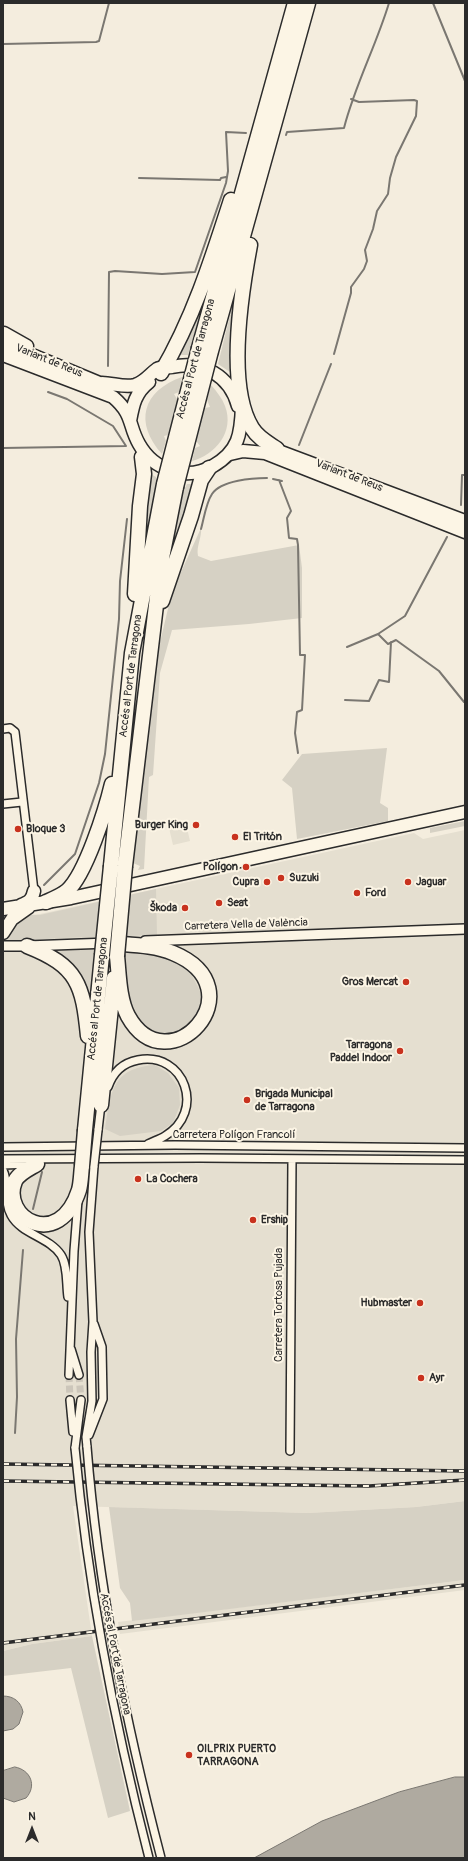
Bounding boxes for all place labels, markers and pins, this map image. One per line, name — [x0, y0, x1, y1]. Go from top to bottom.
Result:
place label: Burger King — [135, 818, 188, 832]
marker: Burger King — [191, 820, 201, 830]
place label: Bloque 3 — [26, 822, 65, 836]
marker: Bloque 3 — [13, 824, 23, 834]
place label: El Tritón — [243, 830, 282, 844]
marker: El Tritón — [230, 832, 240, 842]
place label: Polígon — [203, 860, 238, 874]
marker: Polígon — [241, 862, 251, 872]
place label: Suzuki — [289, 871, 319, 885]
marker: Suzuki — [276, 873, 286, 883]
place label: Cupra — [232, 875, 259, 889]
place label: Jaguar — [416, 875, 446, 889]
marker: Cupra — [262, 877, 272, 887]
marker: Jaguar — [403, 877, 413, 887]
place label: Ford — [365, 886, 386, 900]
marker: Ford — [352, 888, 362, 898]
place label: Seat — [227, 896, 248, 910]
marker: Seat — [214, 898, 224, 908]
place label: Škoda — [149, 901, 177, 915]
marker: Škoda — [180, 903, 190, 913]
place label: Gros Mercat — [342, 975, 398, 989]
marker: Gros Mercat — [401, 977, 411, 987]
place label: Tarragona Paddel Indoor — [330, 1038, 392, 1064]
marker: Tarragona Paddel Indoor — [395, 1046, 405, 1056]
place label: Brigada Municipal de Tarragona — [255, 1087, 333, 1113]
marker: Brigada Municipal de Tarragona — [242, 1095, 252, 1105]
place label: La Cochera — [146, 1172, 198, 1186]
marker: La Cochera — [133, 1174, 143, 1184]
place label: Ership — [261, 1213, 288, 1227]
marker: Ership — [248, 1215, 258, 1225]
place label: Hubmaster — [361, 1296, 412, 1310]
marker: Hubmaster — [415, 1298, 425, 1308]
place label: Ayr — [429, 1371, 444, 1385]
marker: Ayr — [416, 1373, 426, 1383]
place label: OILPRIX PUERTO TARRAGONA — [197, 1742, 276, 1768]
marker: OILPRIX PUERTO TARRAGONA — [184, 1750, 194, 1760]

